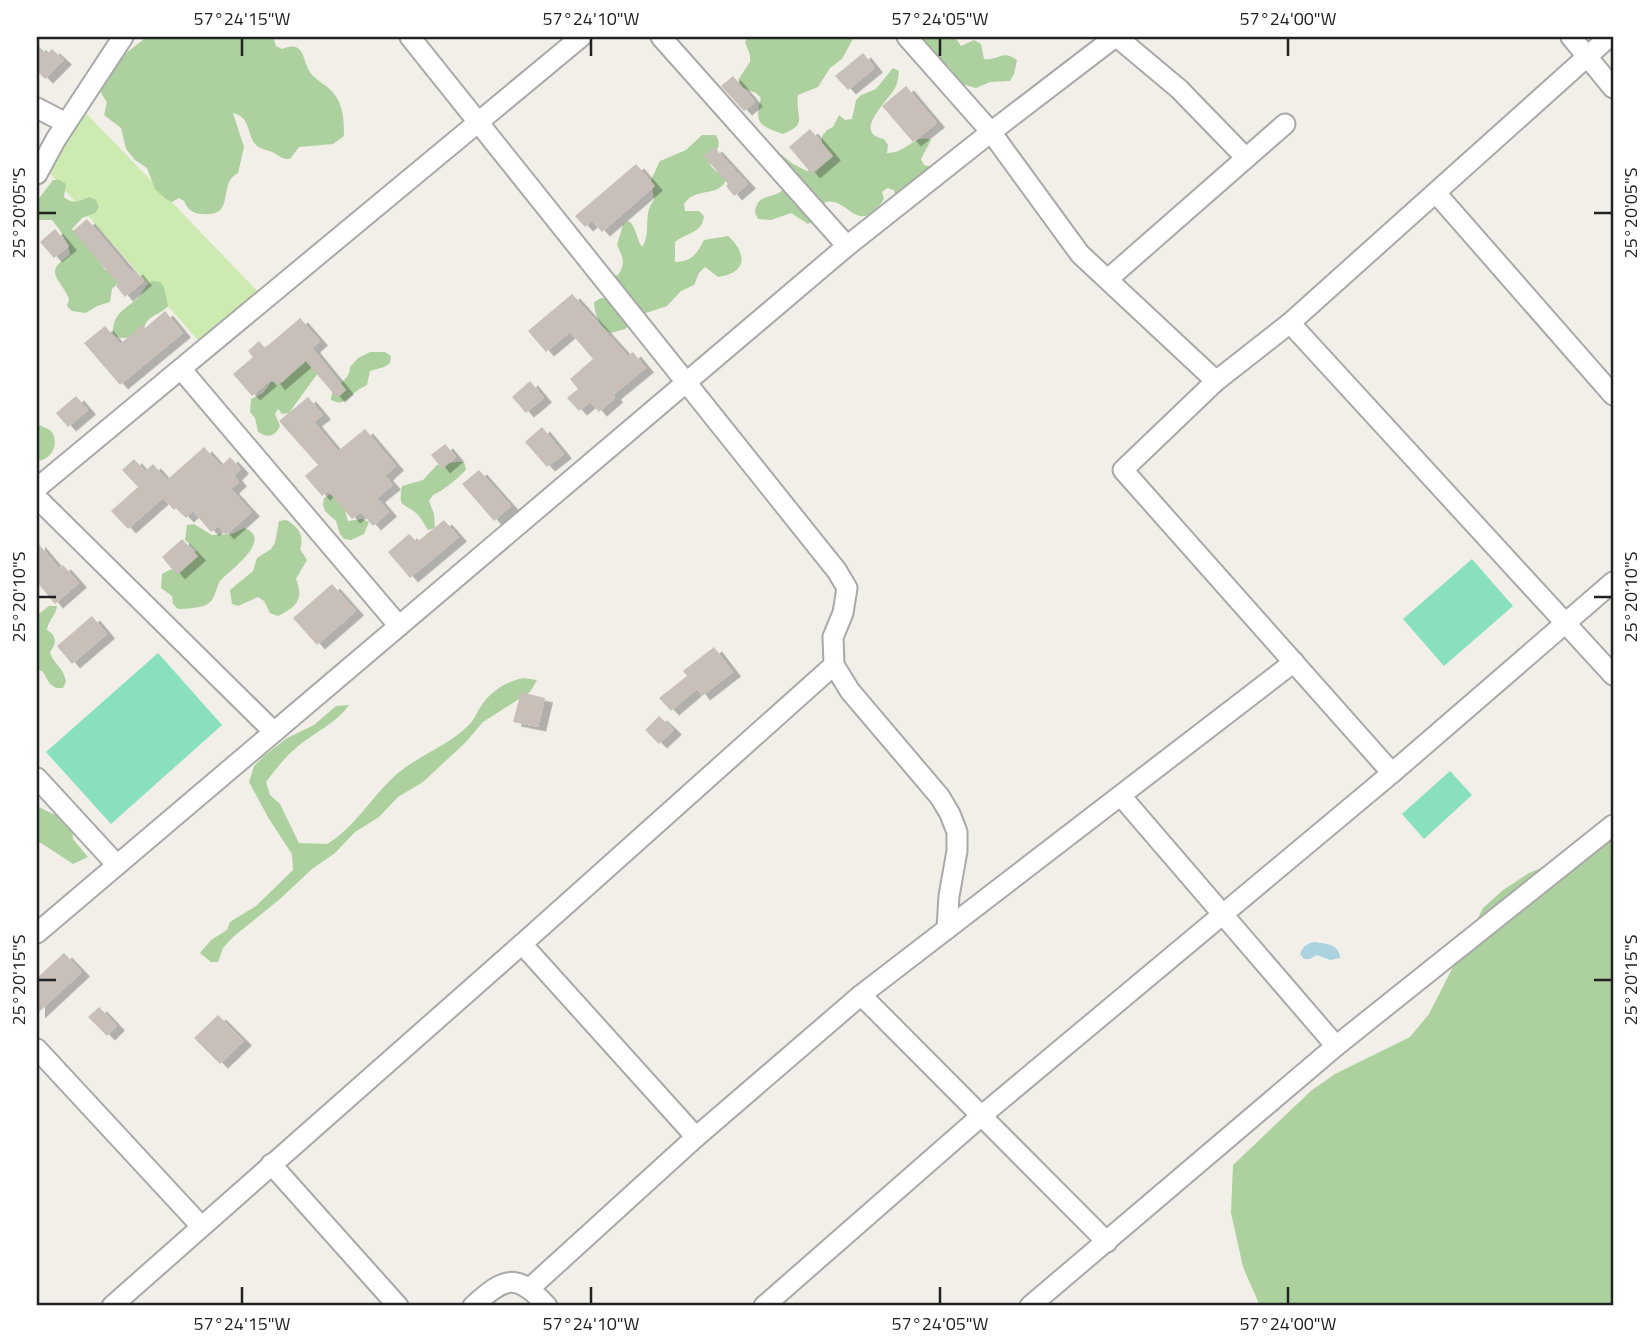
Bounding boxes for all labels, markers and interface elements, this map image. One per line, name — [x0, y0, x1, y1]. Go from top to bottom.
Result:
text: 57°24'15"W — [194, 5, 291, 32]
text: 57°24'10"W — [543, 5, 640, 32]
text: 57°24'05"W — [892, 5, 989, 32]
text: 57°24'00"W — [1240, 5, 1337, 32]
text: 25°20'05"S — [5, 168, 32, 258]
text: 25°20'05"S — [1617, 168, 1644, 258]
text: 25°20'10"S — [5, 552, 32, 642]
text: 25°20'10"S — [1617, 552, 1644, 642]
text: 25°20'15"S — [5, 935, 32, 1025]
text: 25°20'15"S — [1617, 935, 1644, 1025]
text: 57°24'15"W — [194, 1310, 291, 1337]
text: 57°24'10"W — [543, 1310, 640, 1337]
text: 57°24'05"W — [892, 1310, 989, 1337]
text: 57°24'00"W — [1240, 1310, 1337, 1337]

